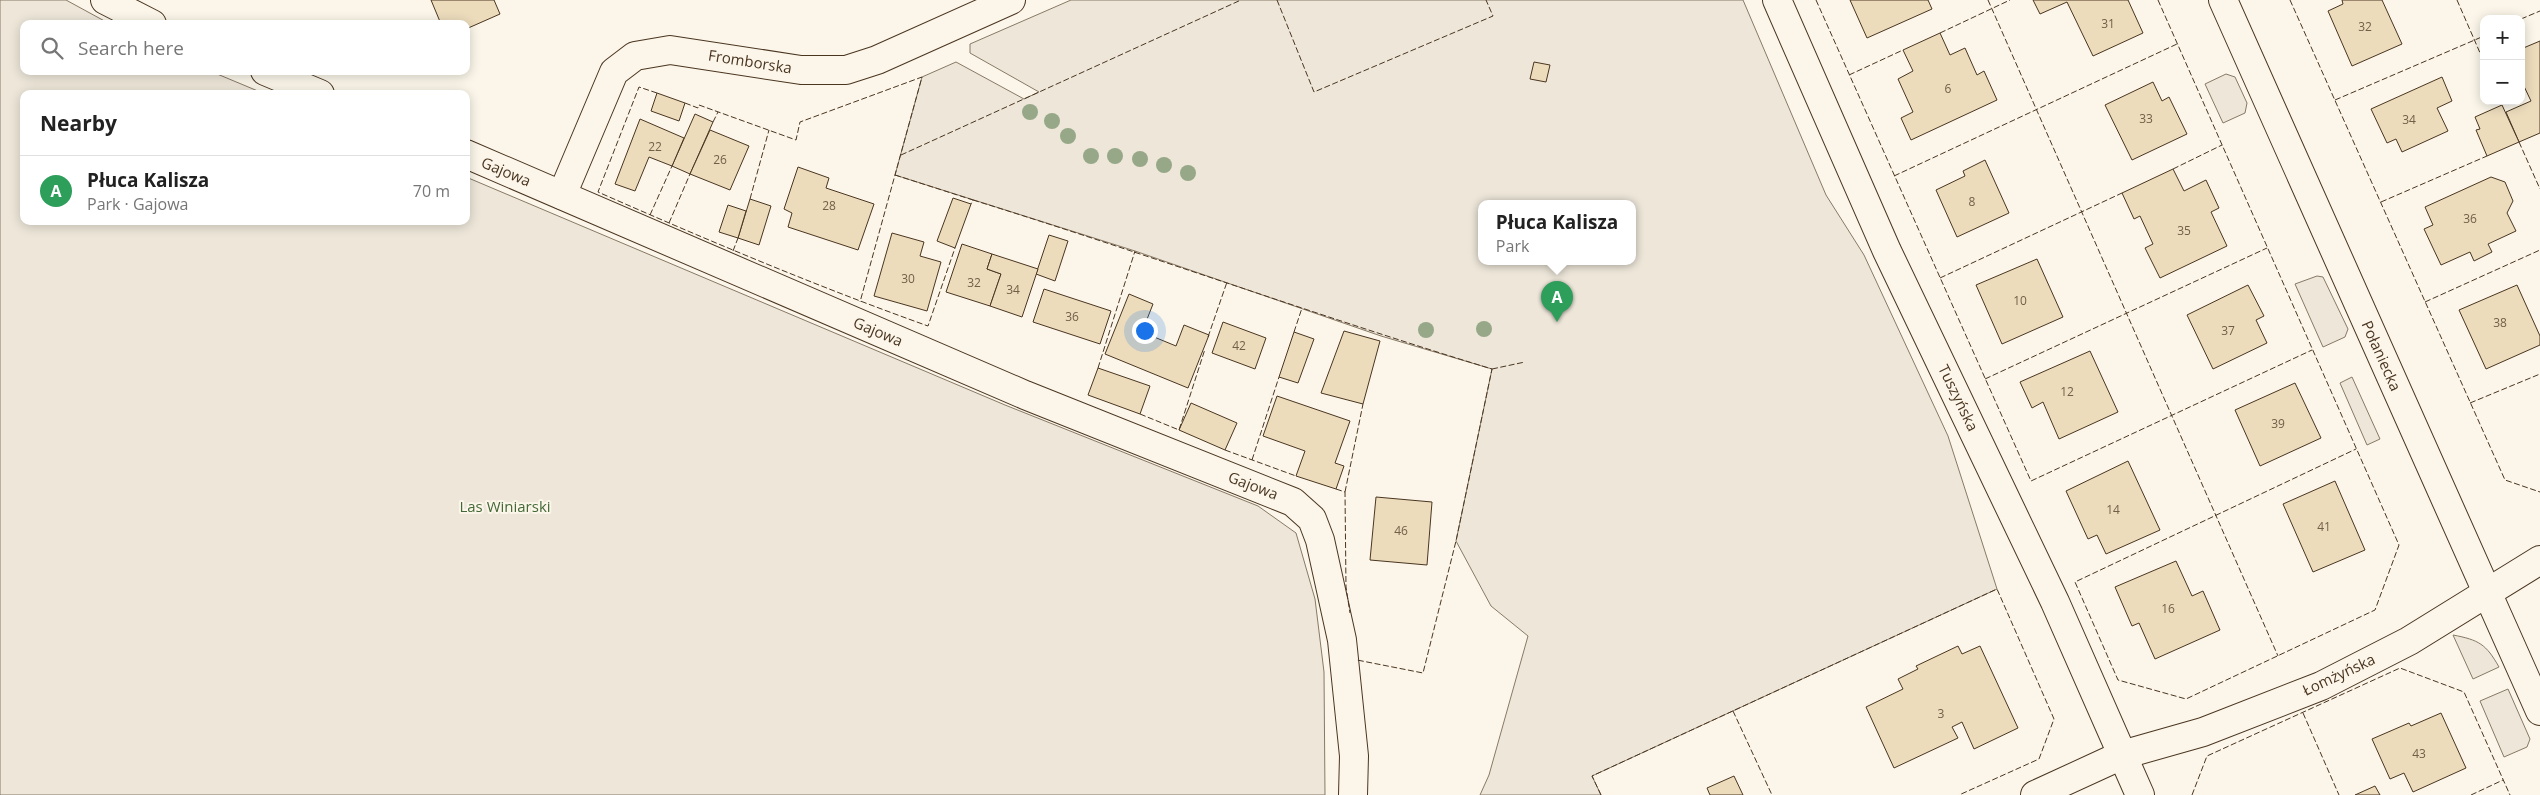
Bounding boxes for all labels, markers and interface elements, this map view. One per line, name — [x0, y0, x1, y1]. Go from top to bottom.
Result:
house number: 31 — [2101, 15, 2115, 32]
map controls — [2480, 15, 2525, 105]
button: + — [2480, 15, 2525, 60]
house number: 32 — [2358, 18, 2372, 35]
search box — [20, 20, 470, 75]
icon: search — [38, 34, 66, 62]
text: Search here — [78, 35, 184, 61]
street label: Fromborska — [707, 45, 793, 77]
button: − — [2480, 60, 2525, 105]
house number: 6 — [1945, 80, 1952, 97]
text: Nearby — [40, 109, 117, 137]
house number: 33 — [2139, 110, 2153, 127]
house number: 34 — [2402, 111, 2416, 128]
house number: 22 — [648, 138, 662, 155]
house number: 26 — [713, 151, 727, 168]
street label: Gajowa — [479, 152, 534, 190]
text: Płuca Kalisza — [87, 167, 209, 193]
text: A — [50, 180, 62, 202]
text: 70 m — [413, 180, 450, 202]
text: Park · Gajowa — [87, 193, 188, 215]
house number: 8 — [1969, 193, 1976, 210]
house number: 28 — [822, 197, 836, 214]
popup — [1478, 200, 1636, 265]
text: Płuca Kalisza — [1496, 209, 1618, 235]
house number: 36 — [2463, 210, 2477, 227]
house number: 35 — [2177, 222, 2191, 239]
text: Park — [1496, 235, 1529, 257]
house number: 30 — [901, 270, 915, 287]
house number: 32 — [967, 274, 981, 291]
house number: 34 — [1006, 281, 1020, 298]
pin: A — [1541, 281, 1573, 322]
house number: 10 — [2013, 292, 2027, 309]
house number: 36 — [1065, 308, 1079, 325]
street label: Gajowa — [851, 312, 906, 350]
house number: 38 — [2493, 314, 2507, 331]
street label: Połaniecka — [2358, 317, 2406, 394]
your location — [1132, 318, 1158, 344]
house number: 37 — [2221, 322, 2235, 339]
house number: 42 — [1232, 337, 1246, 354]
street label: Tuszyńska — [1934, 361, 1984, 434]
house number: 12 — [2060, 383, 2074, 400]
house number: 39 — [2271, 415, 2285, 432]
street label: Gajowa — [1225, 466, 1281, 504]
park label: Las Winiarski — [459, 496, 551, 516]
house number: 14 — [2106, 501, 2120, 518]
house number: 41 — [2317, 518, 2331, 535]
house number: 46 — [1394, 522, 1408, 539]
house number: 16 — [2161, 600, 2175, 617]
street label: Łomżyńska — [2299, 649, 2378, 700]
house number: 3 — [1938, 705, 1945, 722]
house number: 43 — [2412, 745, 2426, 762]

